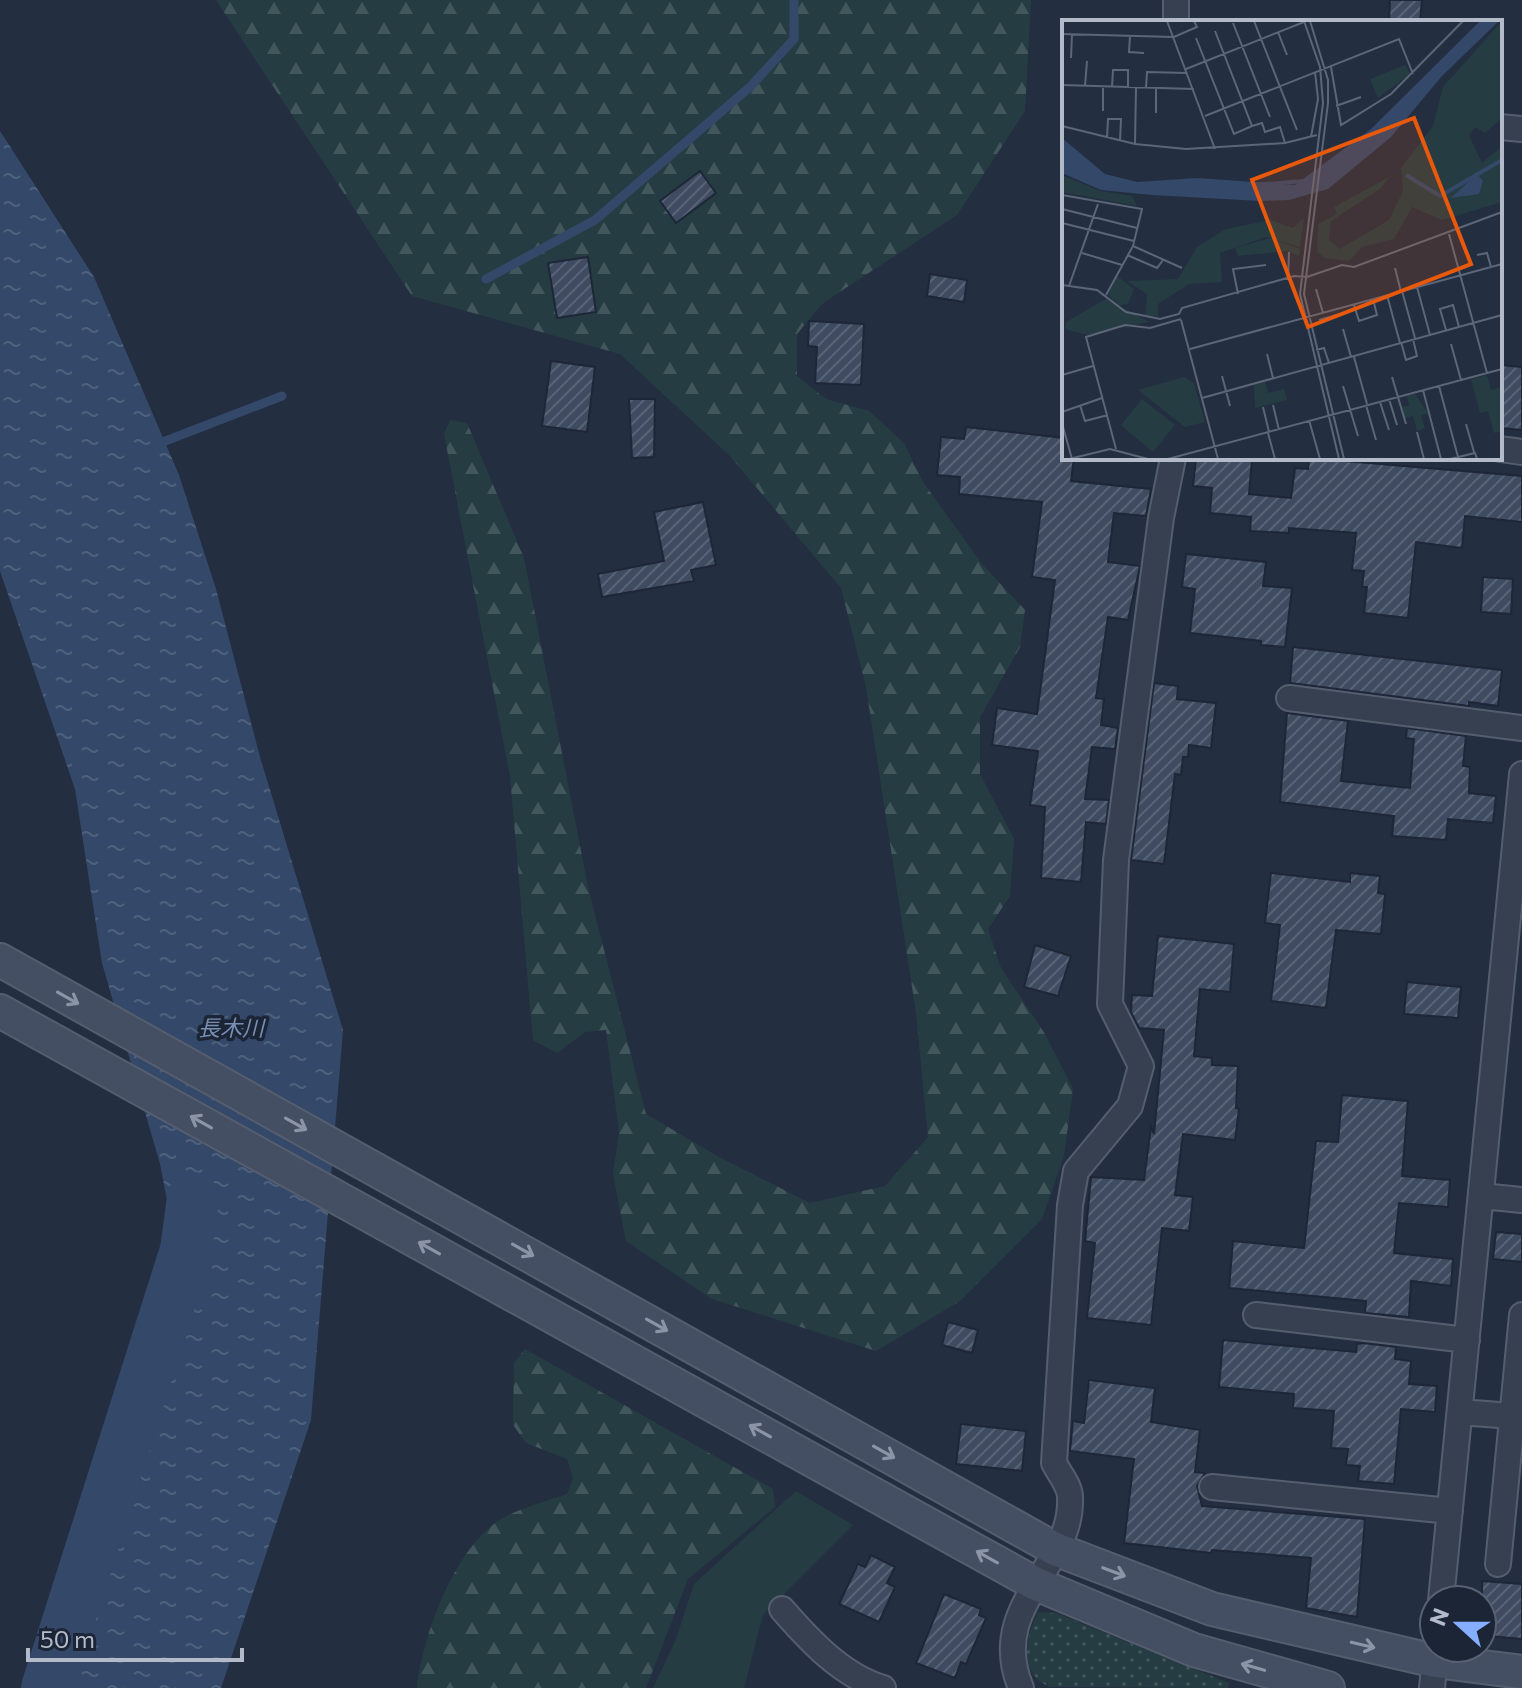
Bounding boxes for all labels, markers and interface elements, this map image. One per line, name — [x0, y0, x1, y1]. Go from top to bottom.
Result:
inset map — [1062, 20, 1502, 460]
one-way arrow — [56, 990, 79, 1006]
water label: 長木川 — [198, 1014, 266, 1041]
one-way arrow — [190, 1114, 213, 1130]
one-way arrow — [283, 1116, 307, 1132]
one-way arrow — [418, 1240, 441, 1256]
one-way arrow — [511, 1242, 534, 1258]
one-way arrow — [645, 1318, 669, 1333]
one-way arrow — [749, 1423, 772, 1439]
one-way arrow — [872, 1445, 895, 1461]
one-way arrow — [976, 1549, 1000, 1564]
one-way arrow — [1101, 1566, 1126, 1580]
north arrow — [1418, 1584, 1498, 1664]
text: N — [1423, 1604, 1454, 1629]
scale bar — [28, 1612, 242, 1662]
text: 50 m — [40, 1624, 95, 1653]
one-way arrow — [1350, 1638, 1376, 1653]
one-way arrow — [1240, 1659, 1266, 1674]

